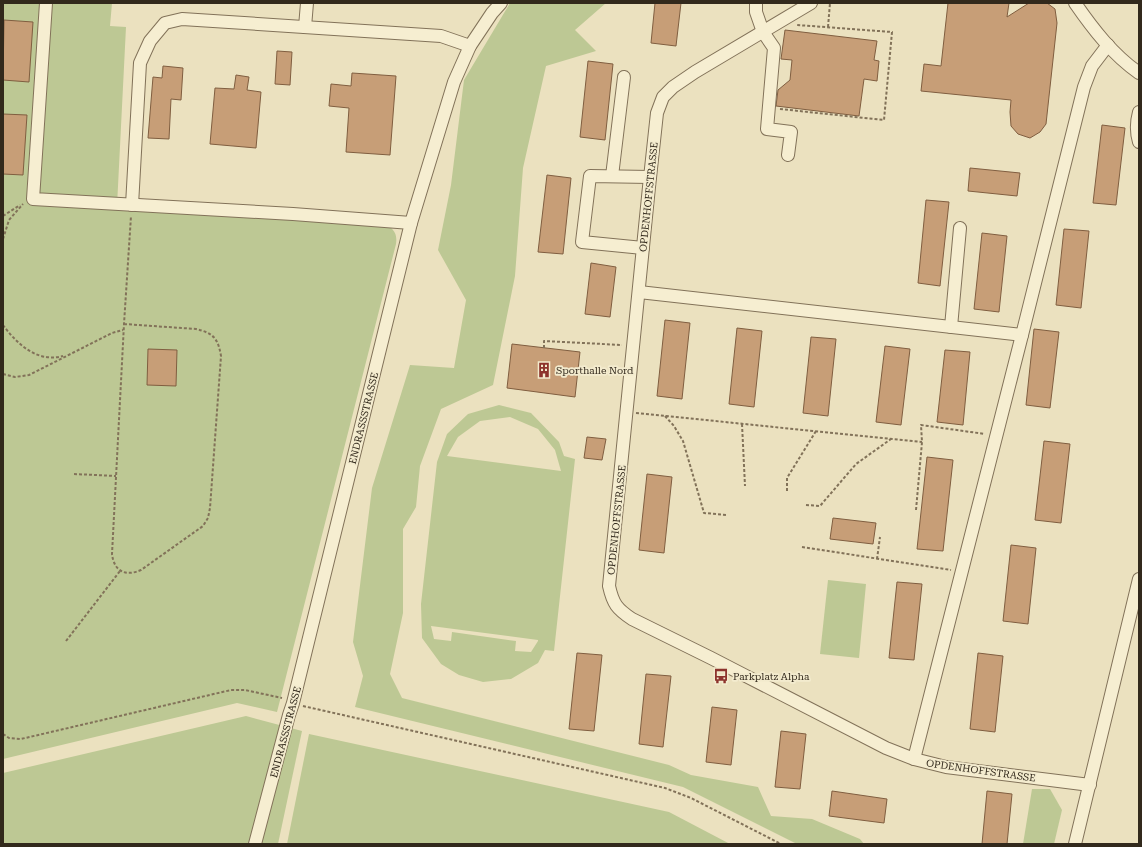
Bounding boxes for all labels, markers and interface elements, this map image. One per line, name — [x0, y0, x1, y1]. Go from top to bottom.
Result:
street label: OPDENHOFFSTRASSE — [637, 142, 660, 253]
building icon: Sporthalle Nord — [535, 361, 553, 379]
place label: Sporthalle Nord — [556, 365, 634, 376]
street label: ENDRASSSTRASSE — [347, 371, 380, 465]
street label: OPDENHOFFSTRASSE — [605, 465, 628, 576]
bus stop icon: Parkplatz Alpha — [712, 667, 730, 685]
place label: Parkplatz Alpha — [733, 671, 810, 682]
street label: ENDRASSSTRASSE — [268, 685, 303, 779]
street label: OPDENHOFFSTRASSE — [925, 757, 1036, 784]

